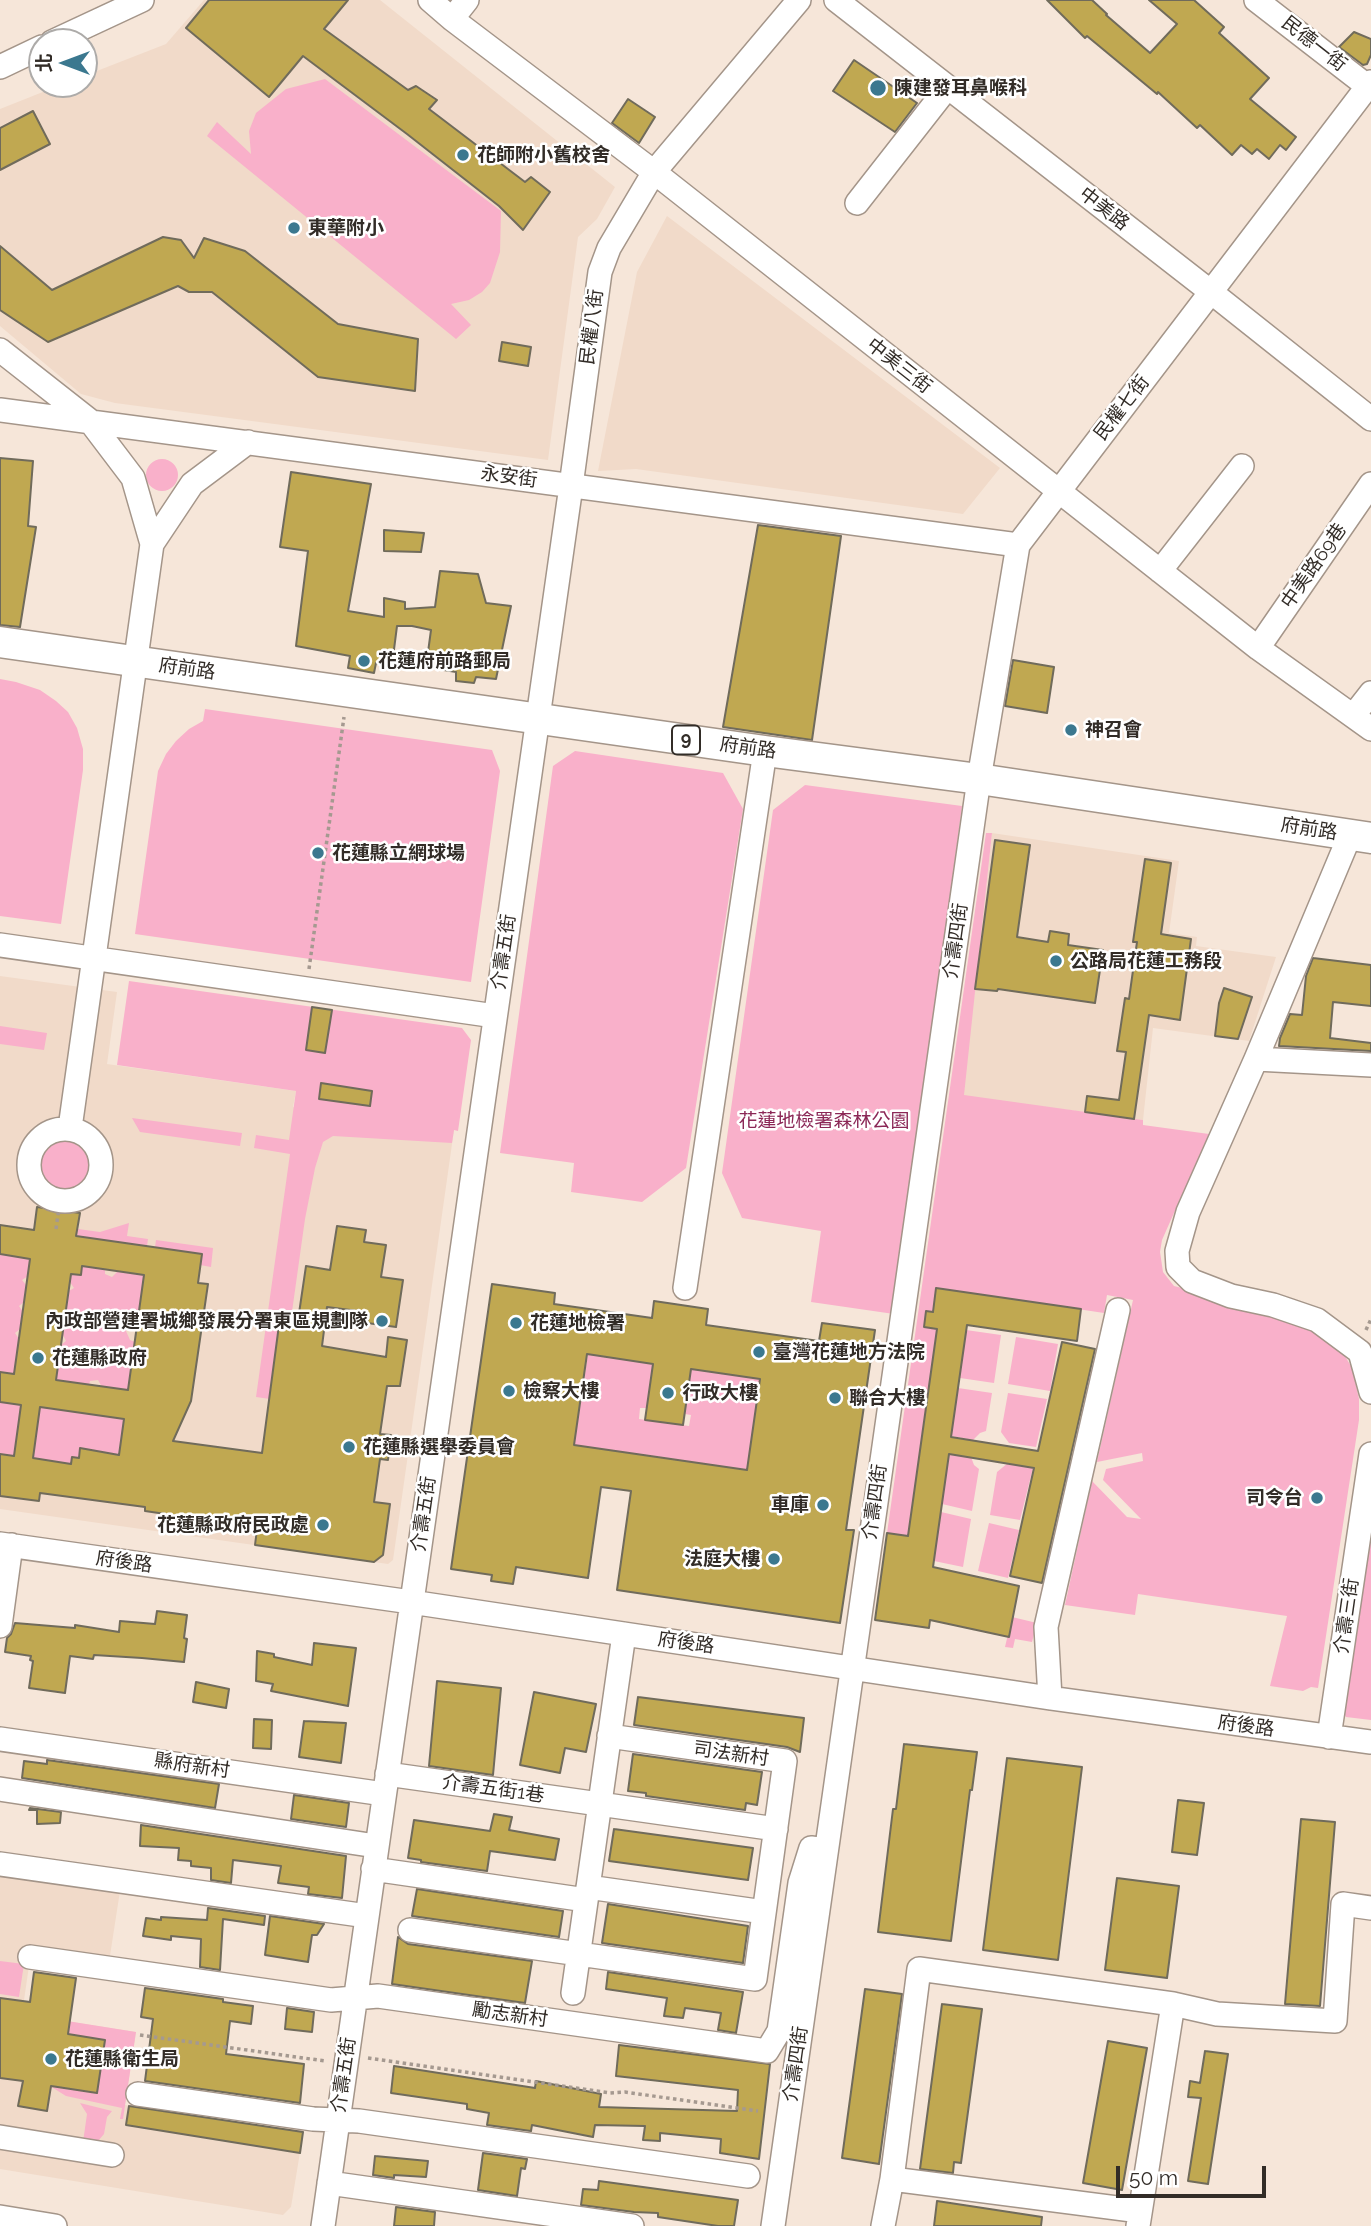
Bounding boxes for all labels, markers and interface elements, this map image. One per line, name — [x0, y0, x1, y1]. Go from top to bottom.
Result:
street label: 民德一街 — [1277, 12, 1351, 76]
north arrow — [28, 28, 98, 98]
text: 北 — [33, 54, 55, 73]
place label: 陳建發耳鼻喉科 — [894, 77, 1027, 99]
marker: 陳建發耳鼻喉科 — [868, 78, 888, 98]
place label: 花師附小舊校舍 — [477, 144, 610, 166]
marker: 花師附小舊校舍 — [455, 147, 471, 163]
street label: 中美路 — [1075, 182, 1133, 236]
place label: 東華附小 — [308, 217, 384, 239]
marker: 東華附小 — [286, 220, 302, 236]
street label: 民權八街 — [576, 288, 608, 366]
street label: 中美三街 — [862, 334, 936, 398]
street label: 民權七街 — [1090, 371, 1154, 445]
street label: 永安街 — [479, 462, 539, 492]
street label: 中美路69巷 — [1276, 519, 1352, 613]
place label: 花蓮府前路郵局 — [378, 650, 511, 672]
marker: 花蓮府前路郵局 — [356, 653, 372, 669]
street label: 府前路 — [157, 654, 217, 684]
place label: 神召會 — [1085, 719, 1142, 741]
marker: 神召會 — [1063, 722, 1079, 738]
road number: 9 — [672, 726, 700, 754]
street label: 府前路 — [718, 733, 778, 763]
street label: 府前路 — [1279, 813, 1339, 845]
place label: 花蓮縣立網球場 — [332, 842, 465, 864]
marker: 花蓮縣立網球場 — [310, 845, 326, 861]
street label: 介壽四街 — [939, 902, 973, 980]
street label: 介壽五街 — [487, 913, 521, 991]
place label: 公路局花蓮工務段 — [1070, 950, 1222, 972]
marker: 公路局花蓮工務段 — [1048, 953, 1064, 969]
park label: 花蓮地檢署森林公園 — [739, 1110, 909, 1132]
place label: 內政部營建署城鄉發展分署東區規劃隊 — [45, 1310, 368, 1332]
place label: 花蓮地檢署 — [530, 1312, 625, 1334]
marker: 內政部營建署城鄉發展分署東區規劃隊 — [374, 1313, 390, 1329]
marker: 花蓮地檢署 — [508, 1315, 524, 1331]
place label: 臺灣花蓮地方法院 — [773, 1341, 925, 1363]
marker: 臺灣花蓮地方法院 — [751, 1344, 767, 1360]
place label: 花蓮縣政府 — [52, 1347, 147, 1369]
marker: 花蓮縣政府 — [30, 1350, 46, 1366]
place label: 檢察大樓 — [523, 1380, 599, 1402]
place label: 行政大樓 — [682, 1382, 758, 1404]
marker: 檢察大樓 — [501, 1383, 517, 1399]
marker: 行政大樓 — [660, 1385, 676, 1401]
place label: 聯合大樓 — [849, 1387, 925, 1409]
marker: 聯合大樓 — [827, 1390, 843, 1406]
place label: 花蓮縣選舉委員會 — [363, 1436, 515, 1458]
marker: 花蓮縣選舉委員會 — [341, 1439, 357, 1455]
street label: 介壽四街 — [858, 1463, 892, 1541]
street label: 介壽五街 — [407, 1475, 441, 1553]
place label: 司令台 — [1246, 1487, 1303, 1509]
marker: 司令台 — [1309, 1490, 1325, 1506]
place label: 車庫 — [771, 1494, 809, 1516]
marker: 車庫 — [815, 1497, 831, 1513]
place label: 花蓮縣政府民政處 — [157, 1514, 309, 1536]
marker: 花蓮縣政府民政處 — [315, 1517, 331, 1533]
street label: 府後路 — [94, 1547, 154, 1577]
place label: 法庭大樓 — [684, 1548, 760, 1570]
marker: 法庭大樓 — [766, 1551, 782, 1567]
street label: 介壽三街 — [1330, 1577, 1364, 1655]
street label: 府後路 — [656, 1628, 716, 1658]
street label: 府後路 — [1216, 1711, 1276, 1741]
street label: 司法新村 — [692, 1737, 770, 1771]
street label: 縣府新村 — [153, 1749, 231, 1783]
street label: 介壽五街1巷 — [440, 1771, 546, 1807]
street label: 勵志新村 — [471, 1998, 549, 2032]
street label: 介壽四街 — [779, 2025, 813, 2103]
street label: 介壽五街 — [327, 2036, 361, 2114]
place label: 花蓮縣衛生局 — [65, 2048, 179, 2070]
marker: 花蓮縣衛生局 — [43, 2051, 59, 2067]
scale bar — [1119, 2152, 1270, 2196]
text: 50 m — [1129, 2165, 1178, 2190]

